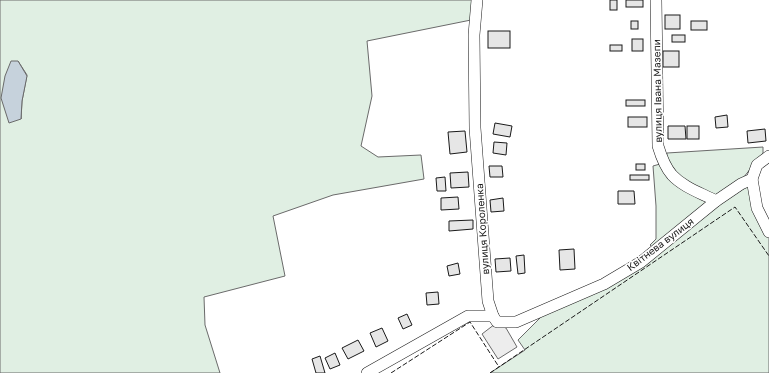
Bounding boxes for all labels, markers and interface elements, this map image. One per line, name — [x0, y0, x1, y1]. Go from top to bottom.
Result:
street label: вулиця Івана Мазепи — [650, 39, 664, 143]
street label: вулиця Короленка — [473, 183, 491, 275]
street label: Квітнева вулиця — [624, 215, 696, 273]

